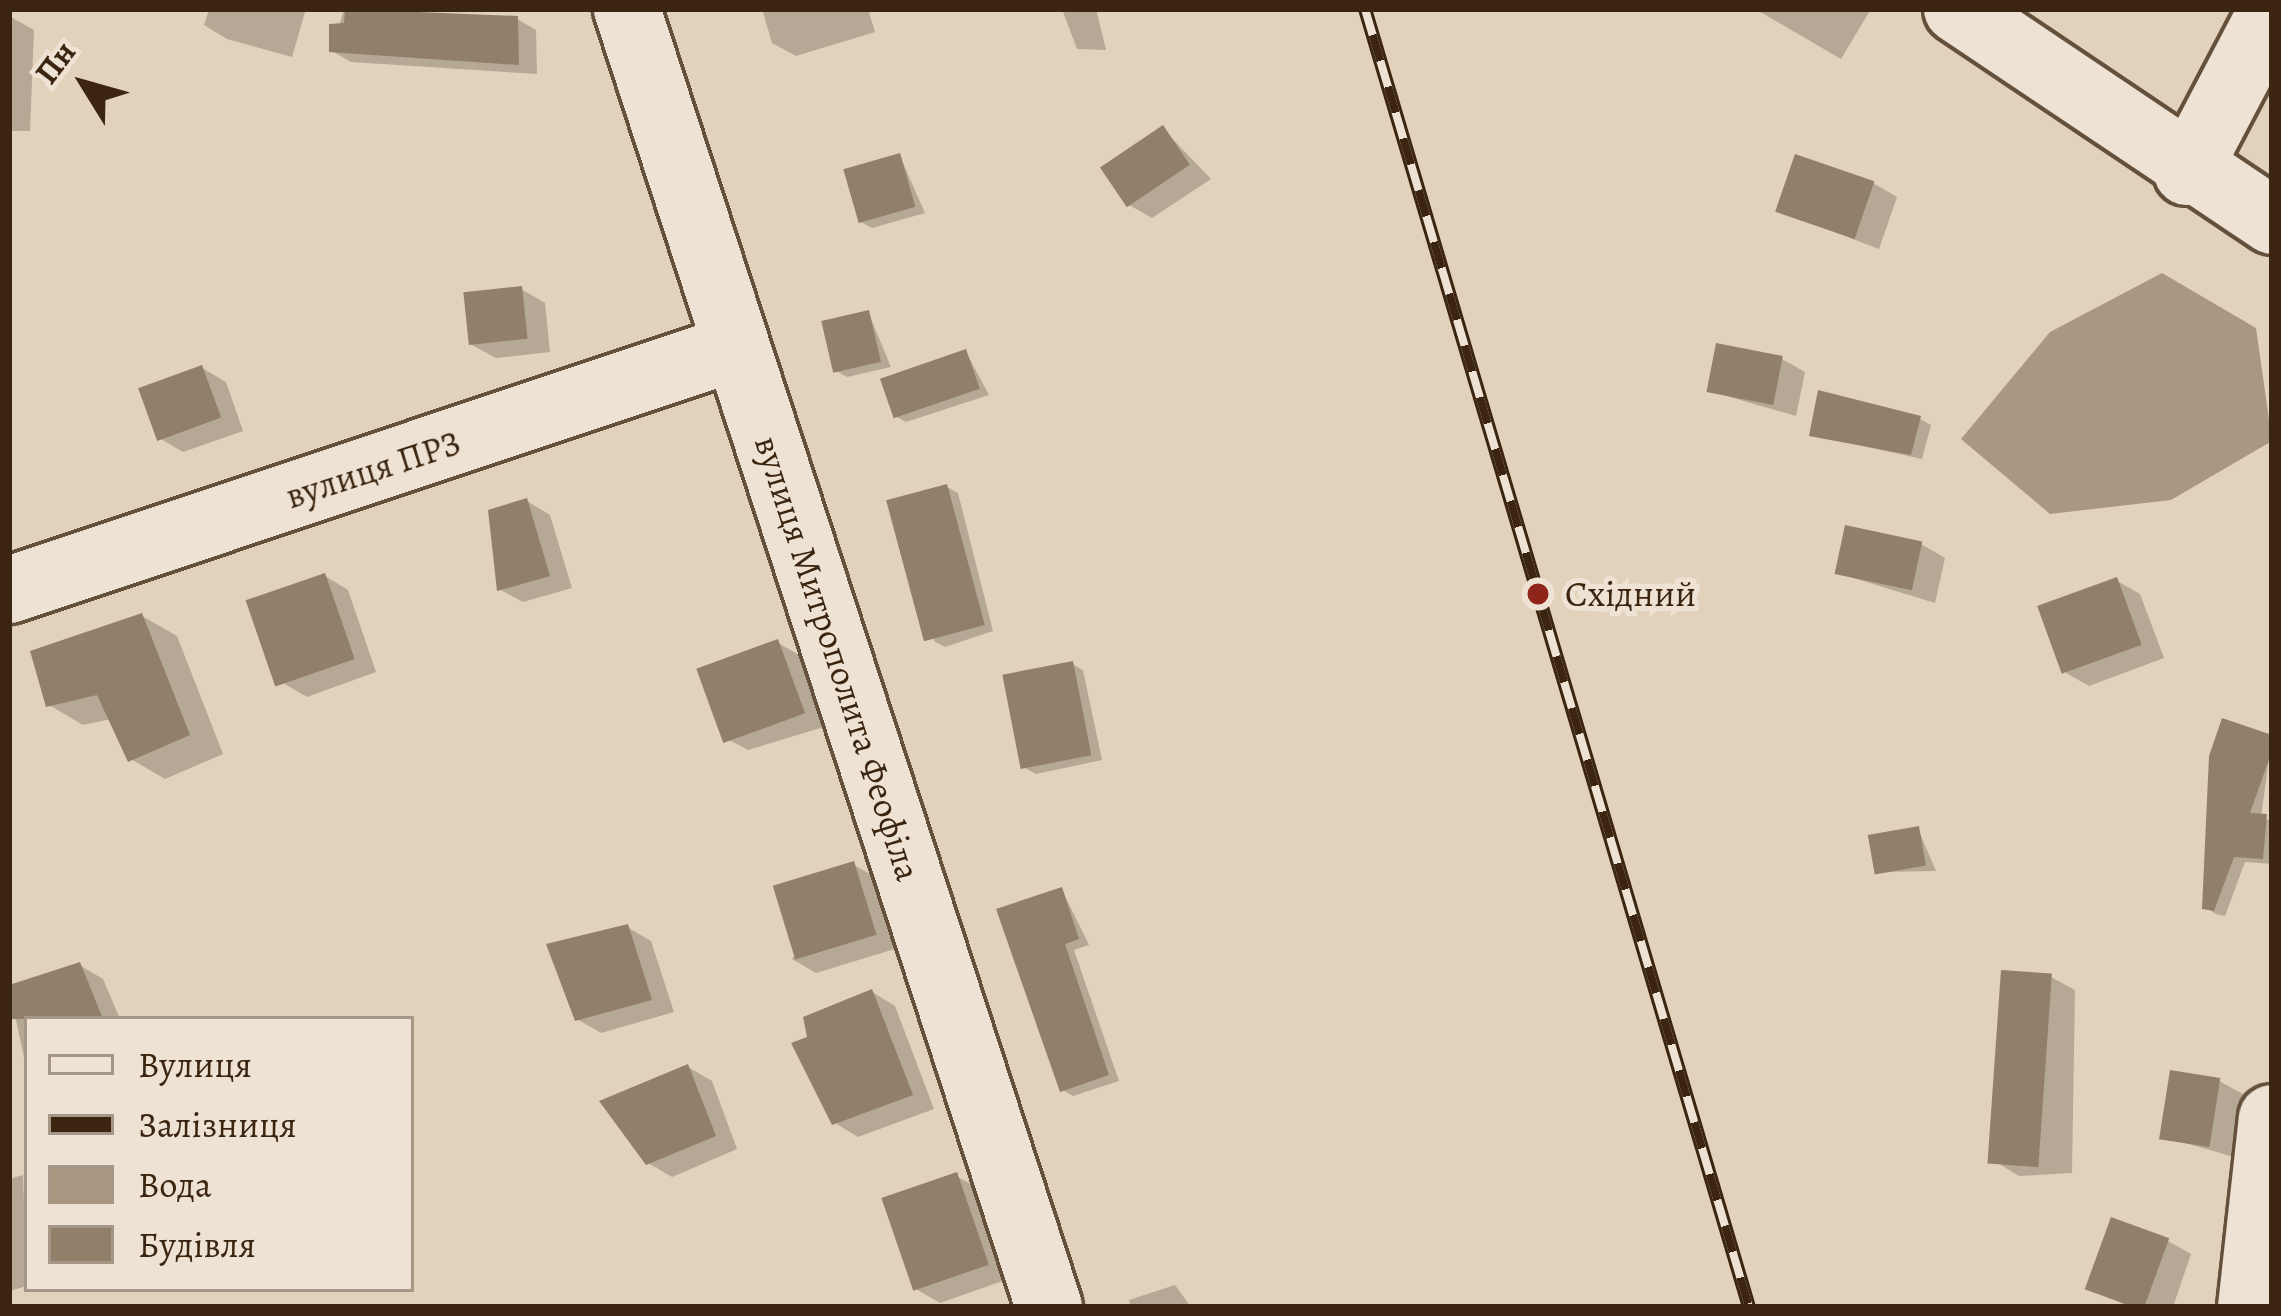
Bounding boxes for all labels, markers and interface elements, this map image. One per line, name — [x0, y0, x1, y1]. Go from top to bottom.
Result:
north arrow — [24, 24, 144, 144]
text: Пн — [24, 31, 86, 93]
street label: вулиця ПРЗ — [280, 420, 466, 518]
street label: вулиця Митрополита Феофіла — [746, 430, 930, 886]
place label: Східний — [1565, 572, 1696, 616]
marker: Східний — [1522, 578, 1554, 610]
legend — [24, 1016, 414, 1292]
text: Вулиця — [138, 1040, 252, 1089]
text: Залізниця — [138, 1100, 297, 1149]
text: Вода — [138, 1160, 212, 1209]
text: Будівля — [138, 1220, 256, 1269]

